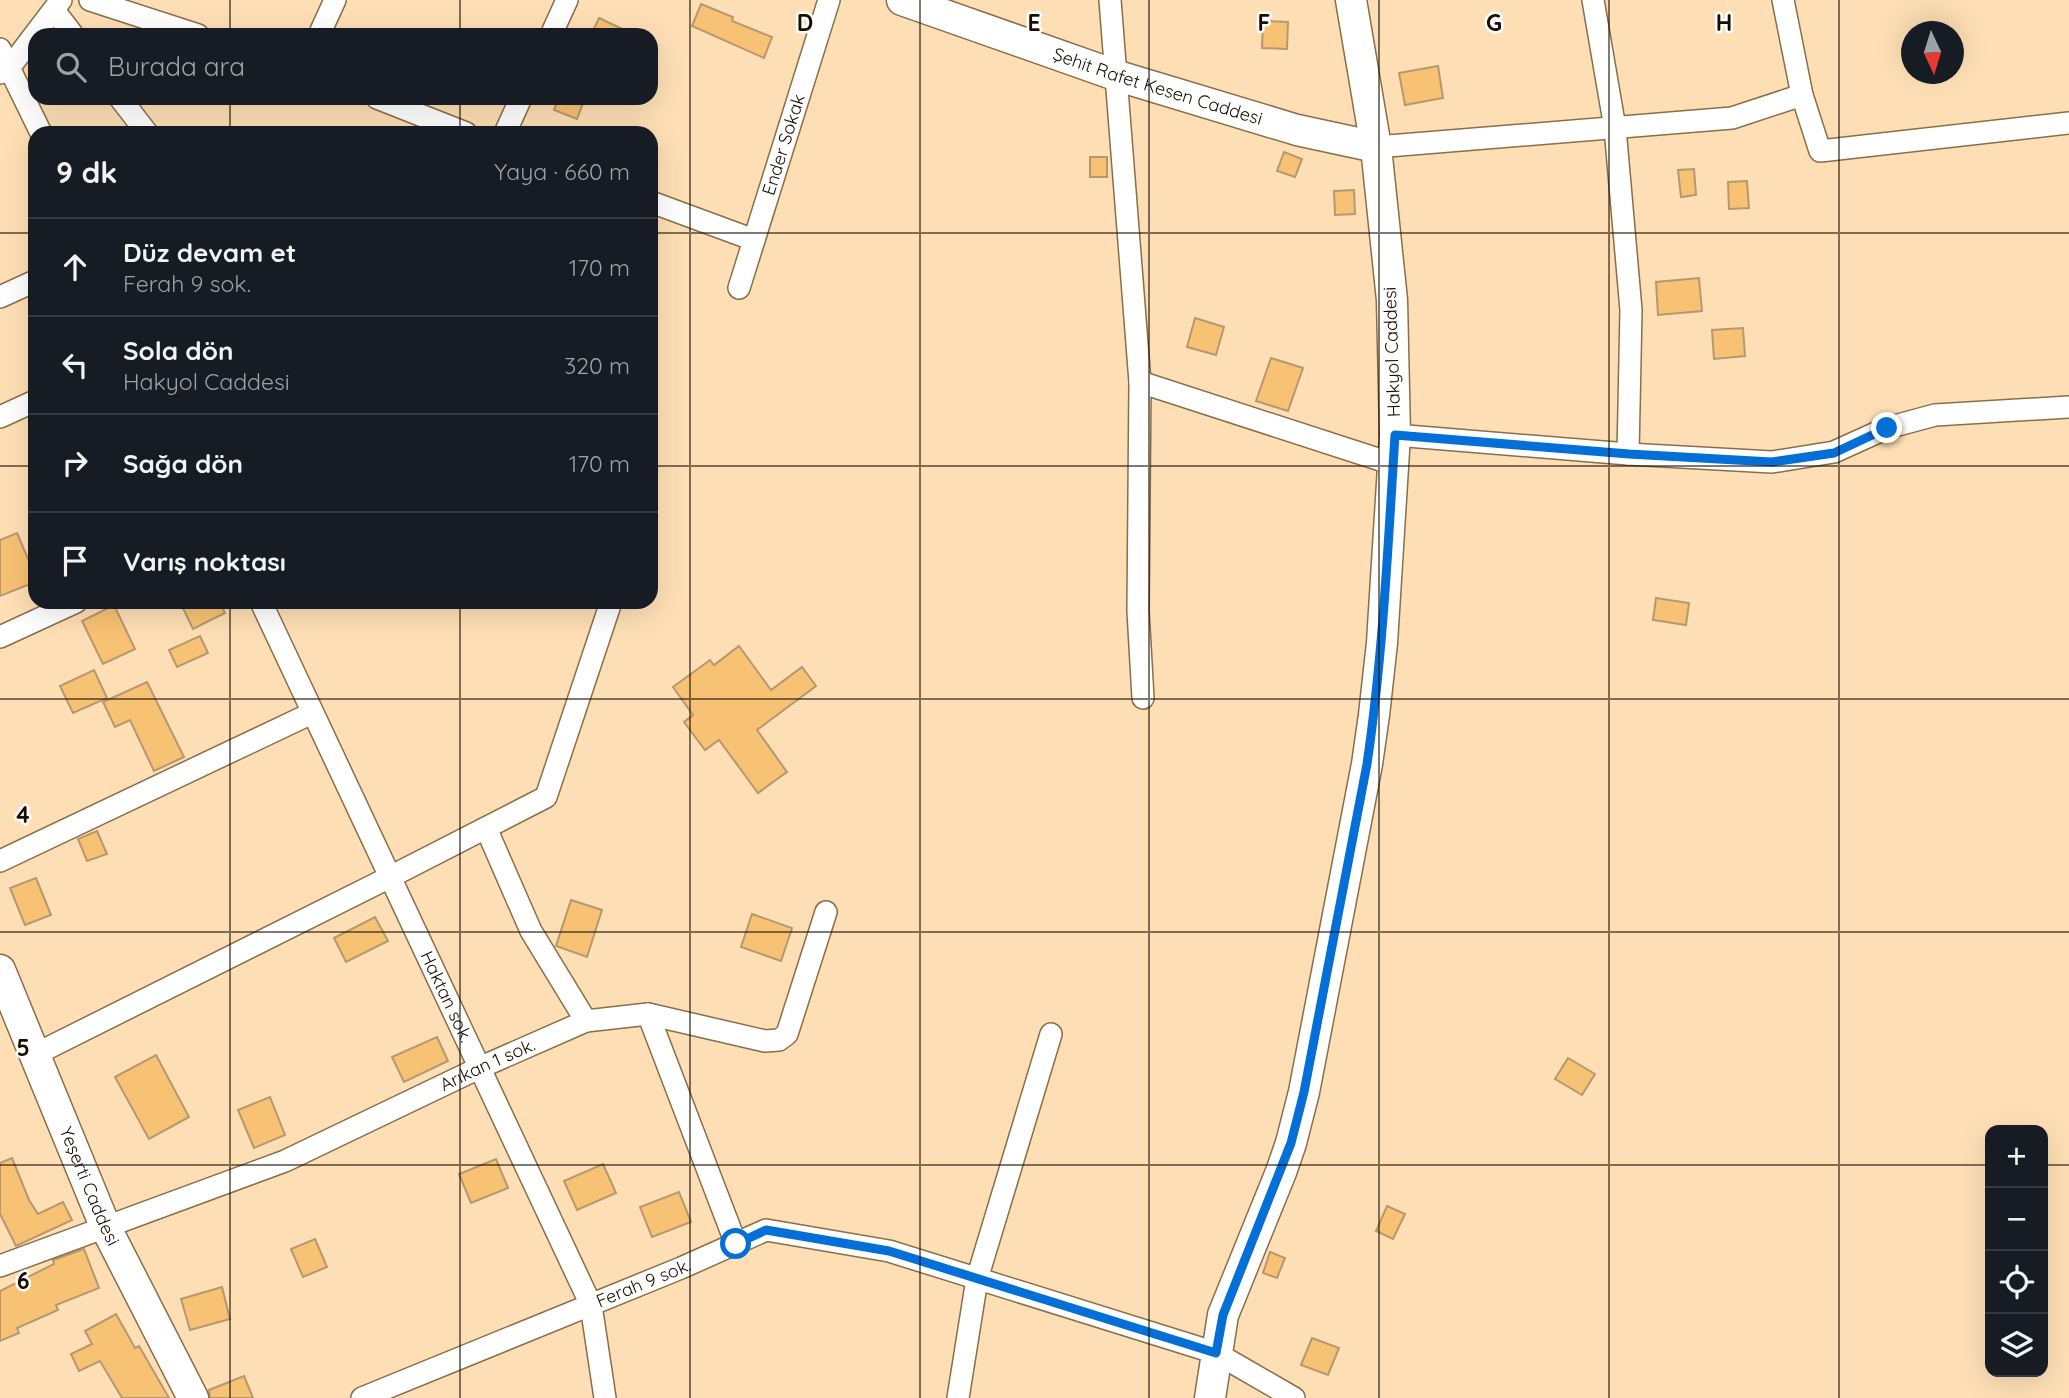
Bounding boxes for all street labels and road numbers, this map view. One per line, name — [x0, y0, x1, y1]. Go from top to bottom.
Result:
street label: Şehit Rafet Kesen Caddesi — [1050, 42, 1265, 130]
street label: Ender Sokak — [757, 91, 810, 198]
street label: Hakyol Caddesi — [1378, 286, 1405, 418]
street label: Haktan sok. — [415, 947, 478, 1046]
street label: Arıkan 1 sok. — [436, 1033, 539, 1096]
street label: Yeşerti Caddesi — [55, 1123, 125, 1250]
street label: Ferah 9 sok. — [593, 1253, 694, 1312]

